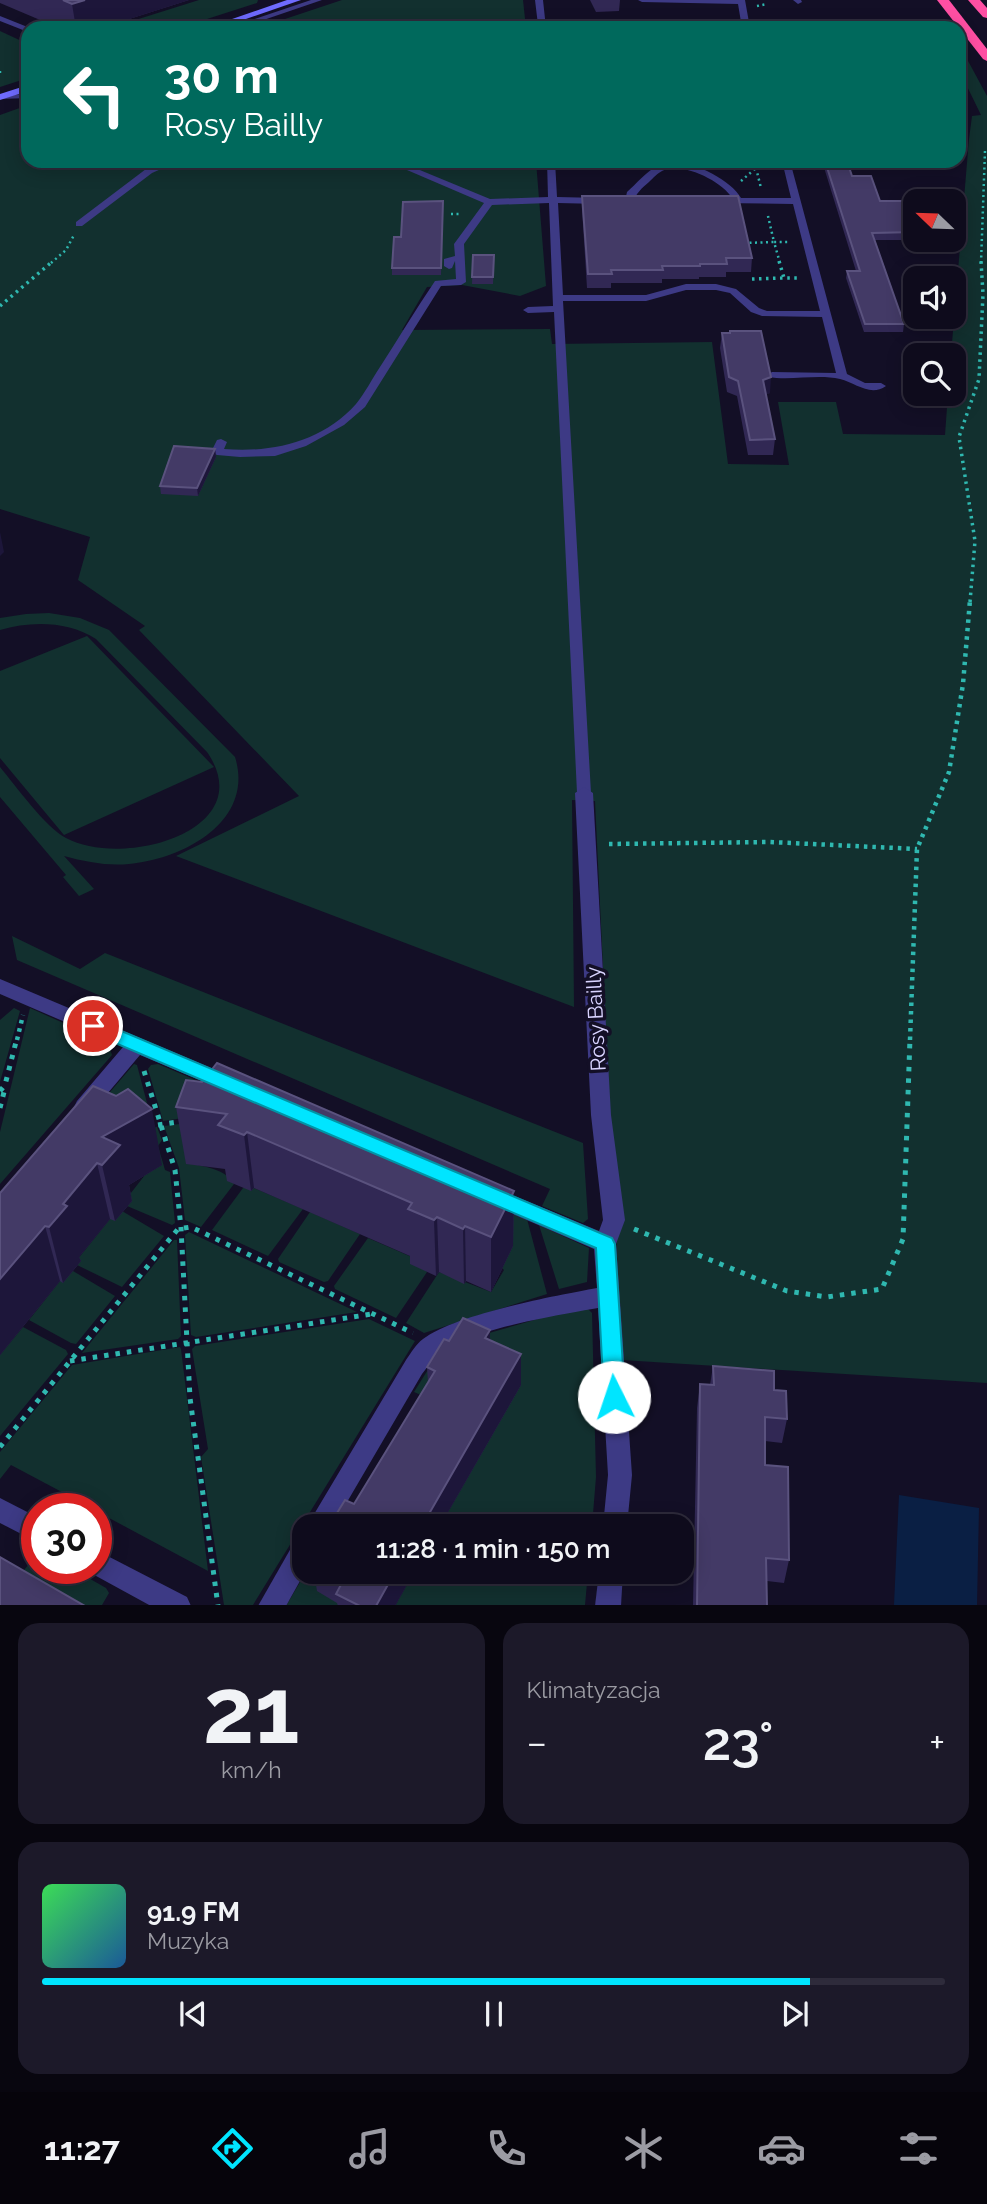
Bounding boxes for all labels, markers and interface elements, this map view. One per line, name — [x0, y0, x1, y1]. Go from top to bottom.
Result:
text: 30 m — [164, 47, 279, 104]
icon: left — [49, 49, 140, 140]
text: Rosy Bailly — [164, 106, 323, 143]
north arrow — [903, 189, 966, 252]
map controls — [903, 189, 966, 406]
button: sound — [903, 266, 966, 329]
button: search — [903, 343, 966, 406]
street label: Rosy Bailly — [580, 966, 611, 1072]
pin — [63, 996, 123, 1056]
icon: arrive — [74, 1007, 112, 1045]
position arrow — [577, 1360, 651, 1434]
speed limit sign: 30 — [21, 1493, 112, 1584]
text: 11:28 · 1 min · 150 m — [376, 1534, 610, 1564]
text: 21 — [203, 1657, 299, 1764]
text: Klimatyzacja — [527, 1676, 661, 1703]
text: 23° — [703, 1711, 773, 1772]
text: − — [527, 1720, 547, 1765]
text: + — [929, 1720, 945, 1765]
text: km/h — [221, 1756, 282, 1783]
text: 91.9 FM — [147, 1897, 240, 1927]
text: Muzyka — [147, 1927, 229, 1954]
icon: previous — [174, 1995, 212, 2033]
icon: pause — [475, 1995, 513, 2033]
icon: next — [776, 1995, 814, 2033]
icon: directions — [208, 2124, 257, 2173]
icon: music — [345, 2124, 394, 2173]
icon: phone — [482, 2124, 531, 2173]
icon: climate — [619, 2124, 668, 2173]
icon: car — [757, 2124, 806, 2173]
icon: filters — [894, 2124, 943, 2173]
text: 11:27 — [44, 2130, 120, 2167]

